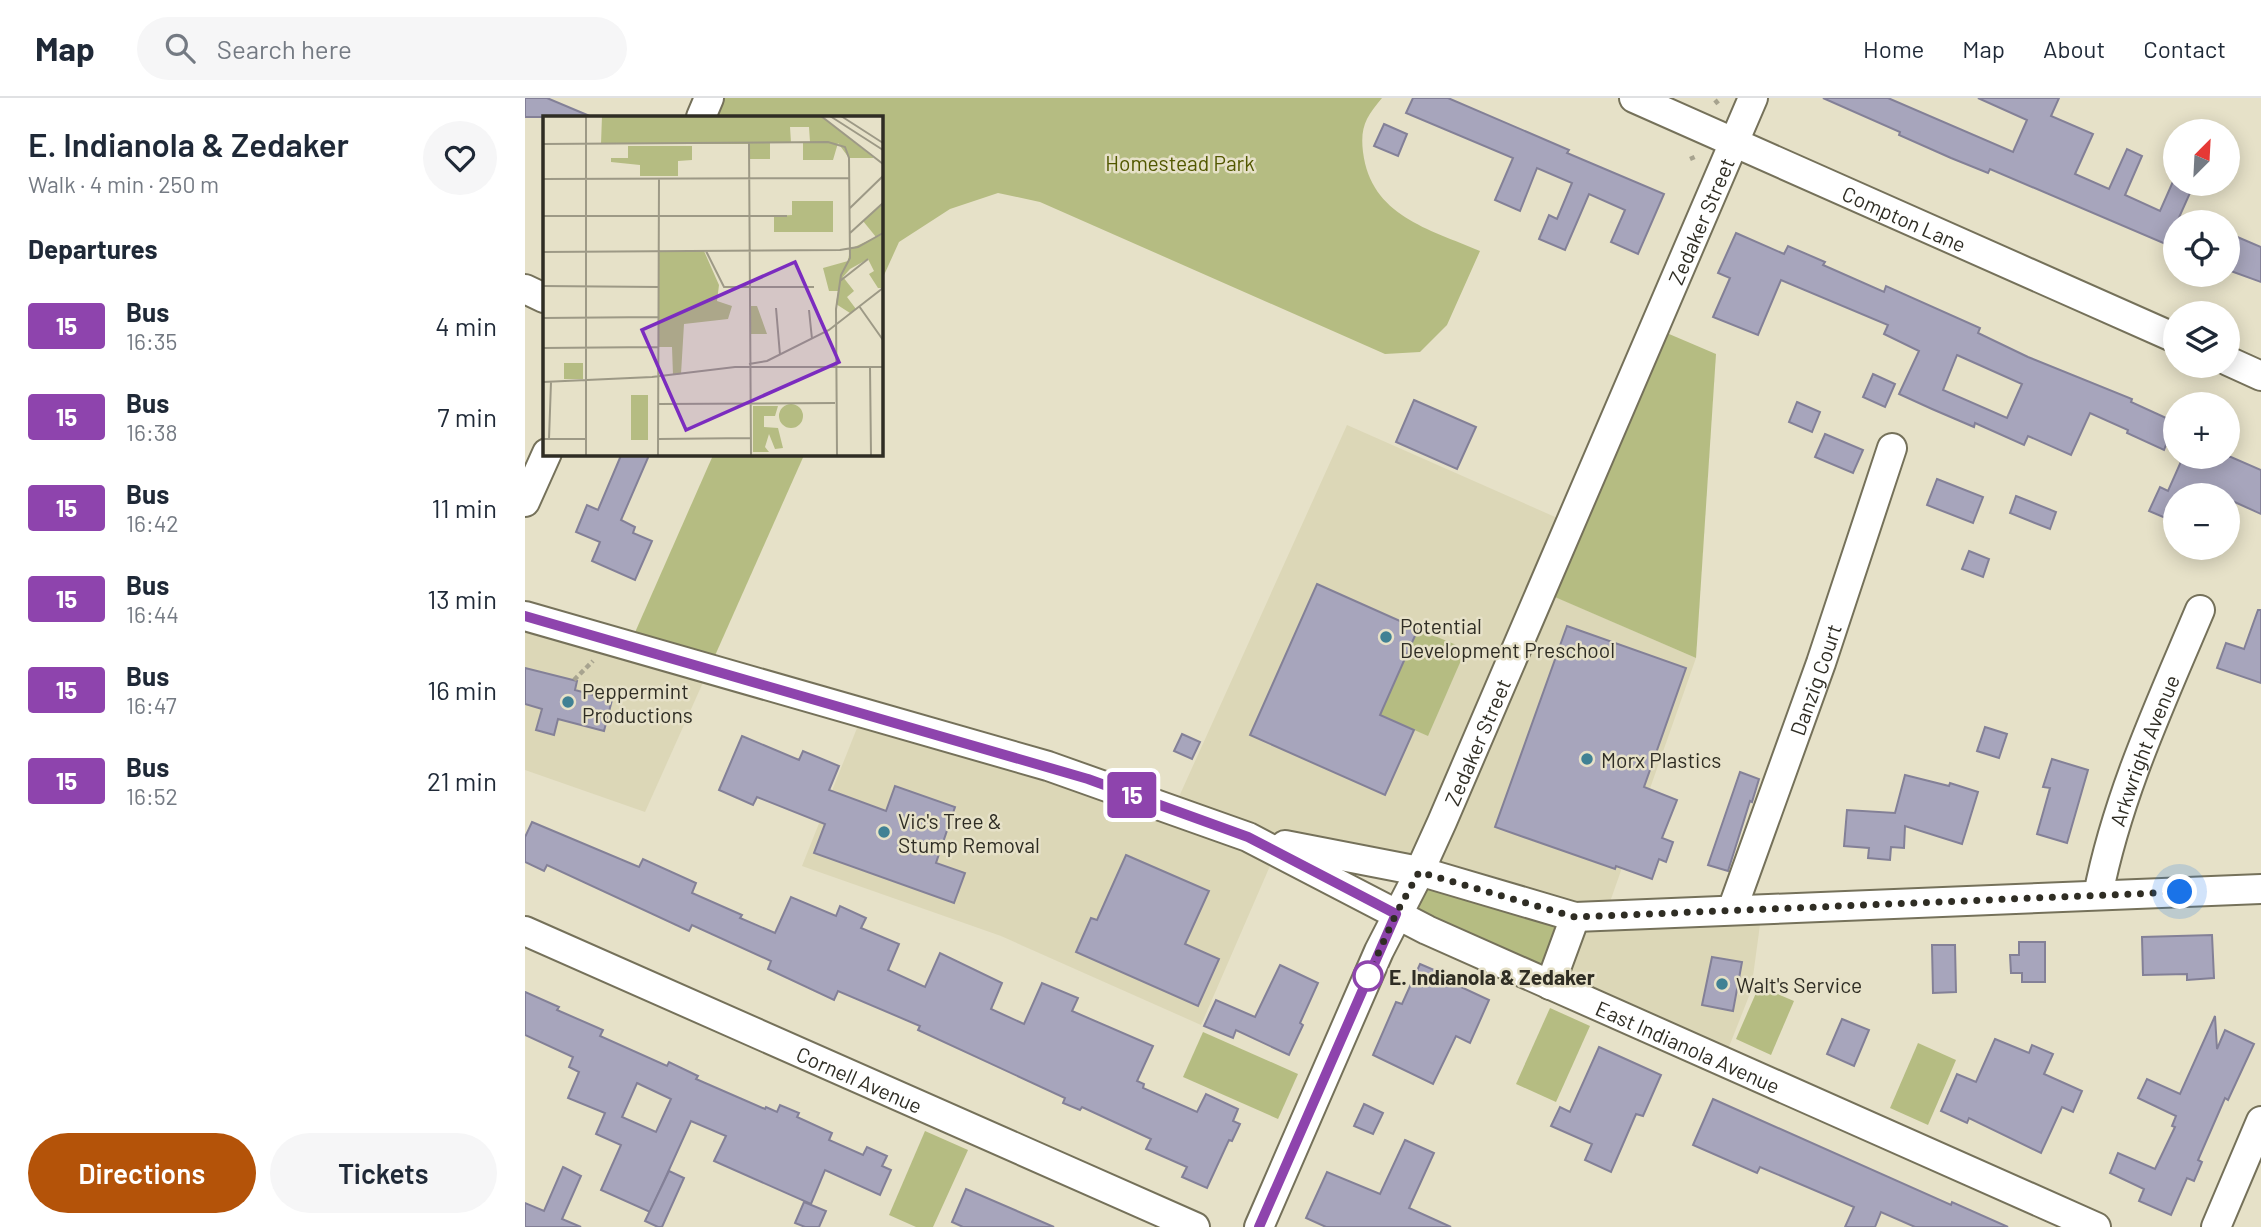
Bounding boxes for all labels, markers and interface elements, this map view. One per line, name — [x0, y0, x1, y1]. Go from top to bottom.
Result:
search box — [137, 17, 627, 80]
text: Map — [35, 28, 95, 68]
icon: search — [161, 29, 199, 67]
text: Search here — [217, 33, 352, 64]
text: Home — [1863, 34, 1924, 63]
text: Map — [1962, 34, 2005, 63]
text: About — [2043, 34, 2105, 63]
text: Contact — [2143, 34, 2226, 63]
inset map — [543, 116, 882, 455]
north arrow — [2163, 119, 2240, 196]
map controls — [2163, 119, 2240, 560]
button: heart — [423, 121, 497, 195]
text: E. Indianola & Zedaker — [28, 124, 349, 164]
park label: Homestead Park — [1105, 150, 1255, 175]
street label: Zedaker Street — [1662, 154, 1739, 288]
text: Walk · 4 min · 250 m — [28, 170, 219, 198]
street label: Compton Lane — [1839, 180, 1970, 256]
button: locate — [2163, 210, 2240, 287]
text: Departures — [28, 233, 158, 264]
text: Bus — [126, 296, 169, 327]
button: layers — [2163, 301, 2240, 378]
text: 4 min — [435, 310, 497, 341]
text: 15 — [56, 311, 77, 340]
text: 16:35 — [126, 327, 177, 355]
text: Bus — [126, 387, 169, 418]
button: + — [2163, 392, 2240, 469]
text: 7 min — [437, 401, 497, 432]
text: 15 — [56, 402, 77, 431]
text: 16:38 — [126, 418, 178, 446]
text: Bus — [126, 478, 169, 509]
button: − — [2163, 483, 2240, 560]
text: 11 min — [431, 492, 497, 523]
text: 15 — [56, 493, 77, 522]
text: 16:42 — [126, 509, 179, 537]
text: Bus — [126, 569, 169, 600]
text: 13 min — [427, 583, 497, 614]
text: 15 — [56, 584, 77, 613]
text: 16:44 — [126, 600, 179, 628]
place label: Potential Development Preschool — [1400, 613, 1615, 662]
street label: Danzig Court — [1784, 621, 1846, 738]
marker: Potential Development Preschool — [1378, 629, 1394, 645]
text: Bus — [126, 660, 169, 691]
street label: Arkwright Avenue — [2104, 671, 2184, 829]
text: 16 min — [427, 674, 497, 705]
street label: Zedaker Street — [1438, 674, 1515, 809]
text: 15 — [56, 675, 77, 704]
place label: Peppermint Productions — [582, 678, 693, 727]
text: 16:47 — [126, 691, 177, 719]
marker: Peppermint Productions — [560, 694, 576, 710]
place label: Morx Plastics — [1601, 747, 1721, 772]
text: Bus — [126, 751, 169, 782]
marker: Morx Plastics — [1579, 751, 1595, 767]
text: 21 min — [427, 765, 497, 796]
text: 15 — [56, 766, 77, 795]
line badge: 15 — [1101, 772, 1163, 818]
text: 15 — [1121, 780, 1143, 809]
text: 16:52 — [126, 782, 178, 810]
place label: Vic's Tree & Stump Removal — [898, 808, 1040, 857]
marker: Vic's Tree & Stump Removal — [876, 824, 892, 840]
your location — [2162, 874, 2197, 909]
marker: E. Indianola & Zedaker — [1353, 961, 1383, 991]
place label: E. Indianola & Zedaker — [1389, 964, 1595, 989]
place label: Walt's Service — [1736, 972, 1862, 997]
marker: Walt's Service — [1714, 976, 1730, 992]
street label: East Indianola Avenue — [1592, 994, 1784, 1098]
street label: Cornell Avenue — [793, 1040, 927, 1118]
button: Directions — [28, 1133, 256, 1213]
button: Tickets — [270, 1133, 497, 1213]

